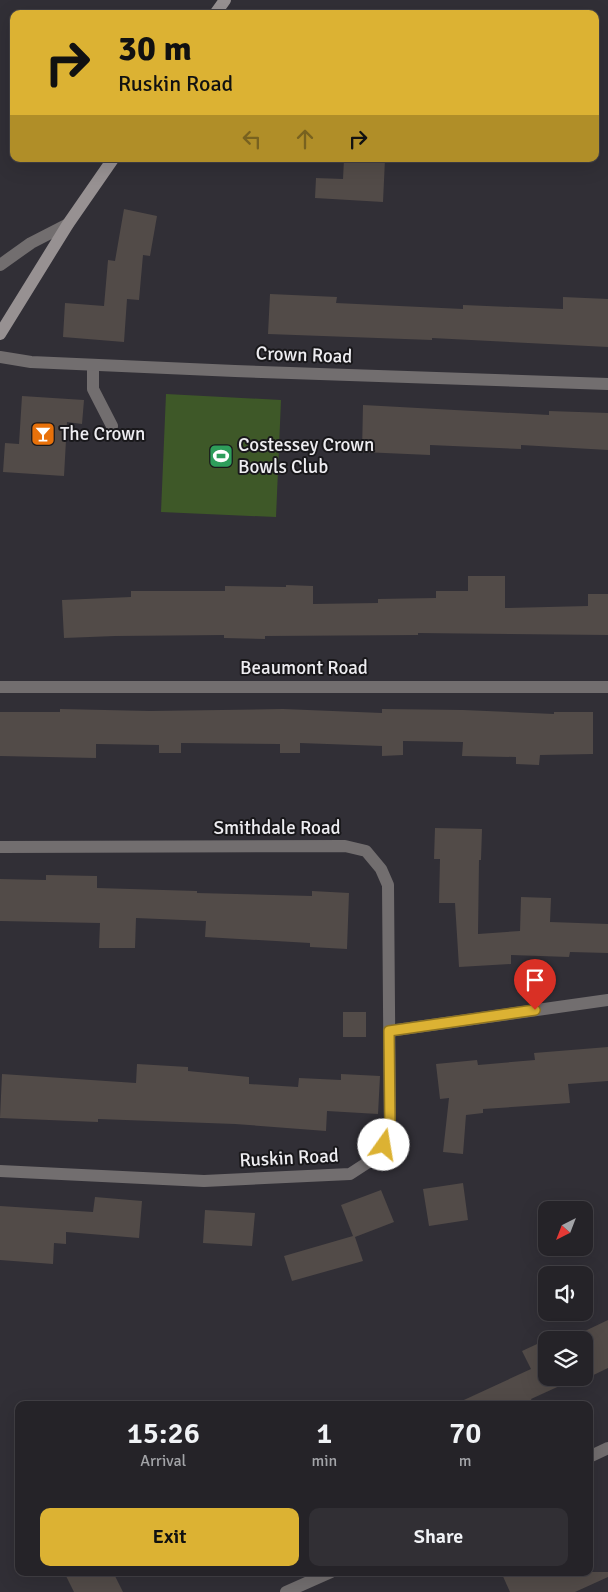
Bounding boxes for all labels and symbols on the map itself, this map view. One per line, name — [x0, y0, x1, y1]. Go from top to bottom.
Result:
street label: Crown Road — [255, 341, 353, 369]
bar icon: The Crown — [30, 421, 56, 447]
place label: The Crown — [60, 422, 145, 446]
place label: Costessey Crown Bowls Club — [238, 433, 374, 479]
sports icon: Costessey Crown Bowls Club — [208, 443, 234, 469]
street label: Beaumont Road — [240, 656, 368, 680]
street label: Smithdale Road — [213, 816, 341, 840]
pin — [514, 959, 556, 1010]
position arrow — [357, 1118, 409, 1170]
street label: Ruskin Road — [239, 1143, 339, 1173]
north arrow — [538, 1201, 592, 1256]

